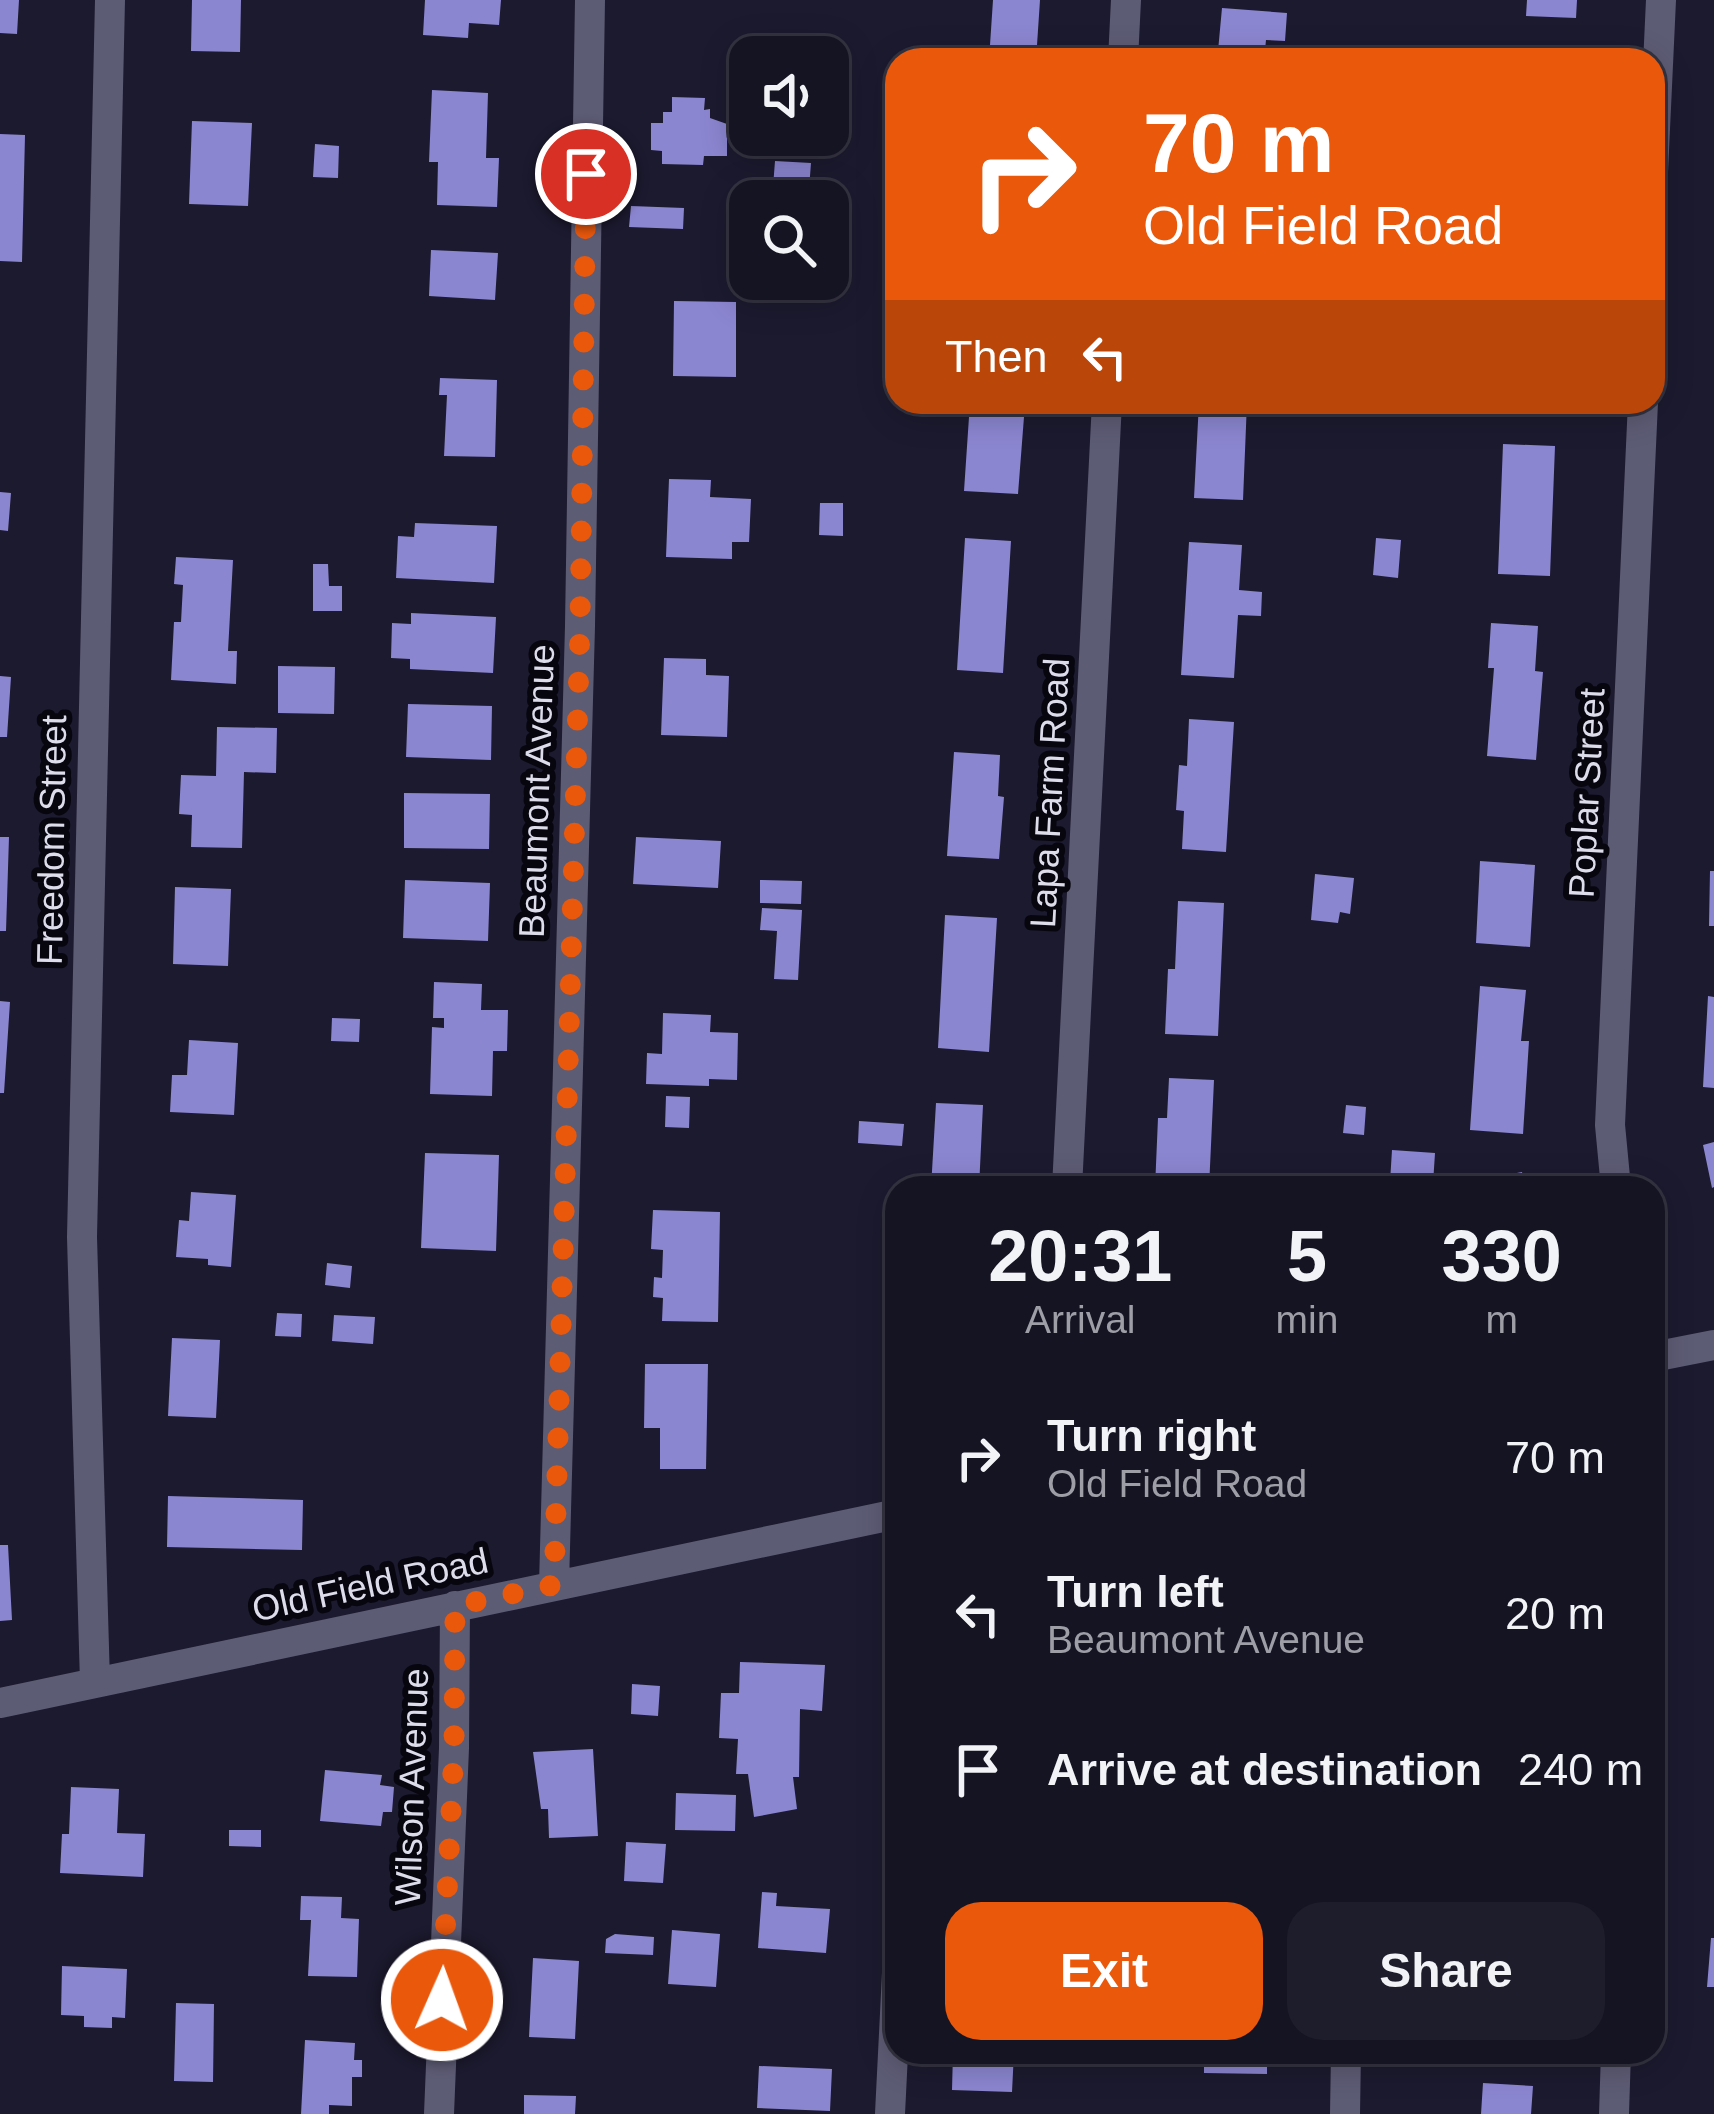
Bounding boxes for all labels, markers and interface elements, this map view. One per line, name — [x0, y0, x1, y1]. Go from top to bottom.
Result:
map controls — [729, 36, 849, 300]
button: sound — [729, 36, 849, 156]
icon: right — [945, 96, 1101, 252]
text: 70 m — [1143, 96, 1334, 190]
pin — [535, 123, 637, 225]
icon: arrive — [553, 141, 619, 207]
button: search — [729, 180, 849, 300]
text: Old Field Road — [1143, 195, 1503, 255]
icon: left — [1072, 324, 1138, 390]
text: Then — [945, 331, 1048, 382]
street label: Beaumont Avenue — [511, 644, 562, 938]
street label: Lapa Farm Road — [1022, 657, 1077, 929]
street label: Poplar Street — [1561, 687, 1612, 899]
street label: Freedom Street — [29, 715, 74, 965]
text: 20:31 — [988, 1216, 1172, 1296]
text: 5 — [1287, 1216, 1327, 1296]
text: 330 — [1442, 1216, 1562, 1296]
text: Arrival — [1025, 1298, 1136, 1341]
text: min — [1276, 1298, 1338, 1341]
text: m — [1485, 1298, 1518, 1341]
text: Turn right — [1047, 1410, 1256, 1461]
icon: right — [945, 1425, 1011, 1491]
text: 70 m — [1505, 1432, 1605, 1483]
text: Old Field Road — [1047, 1462, 1307, 1505]
street label: Old Field Road — [248, 1539, 492, 1630]
text: Turn left — [1047, 1566, 1224, 1617]
icon: left — [945, 1581, 1011, 1647]
text: 20 m — [1505, 1588, 1605, 1639]
text: Beaumont Avenue — [1047, 1618, 1365, 1661]
street label: Wilson Avenue — [387, 1668, 436, 1906]
icon: arrive — [945, 1737, 1011, 1803]
text: Arrive at destination — [1047, 1744, 1482, 1795]
text: 240 m — [1518, 1744, 1643, 1795]
button: Exit — [945, 1902, 1263, 2040]
button: Share — [1287, 1902, 1605, 2040]
position arrow — [379, 1937, 505, 2063]

